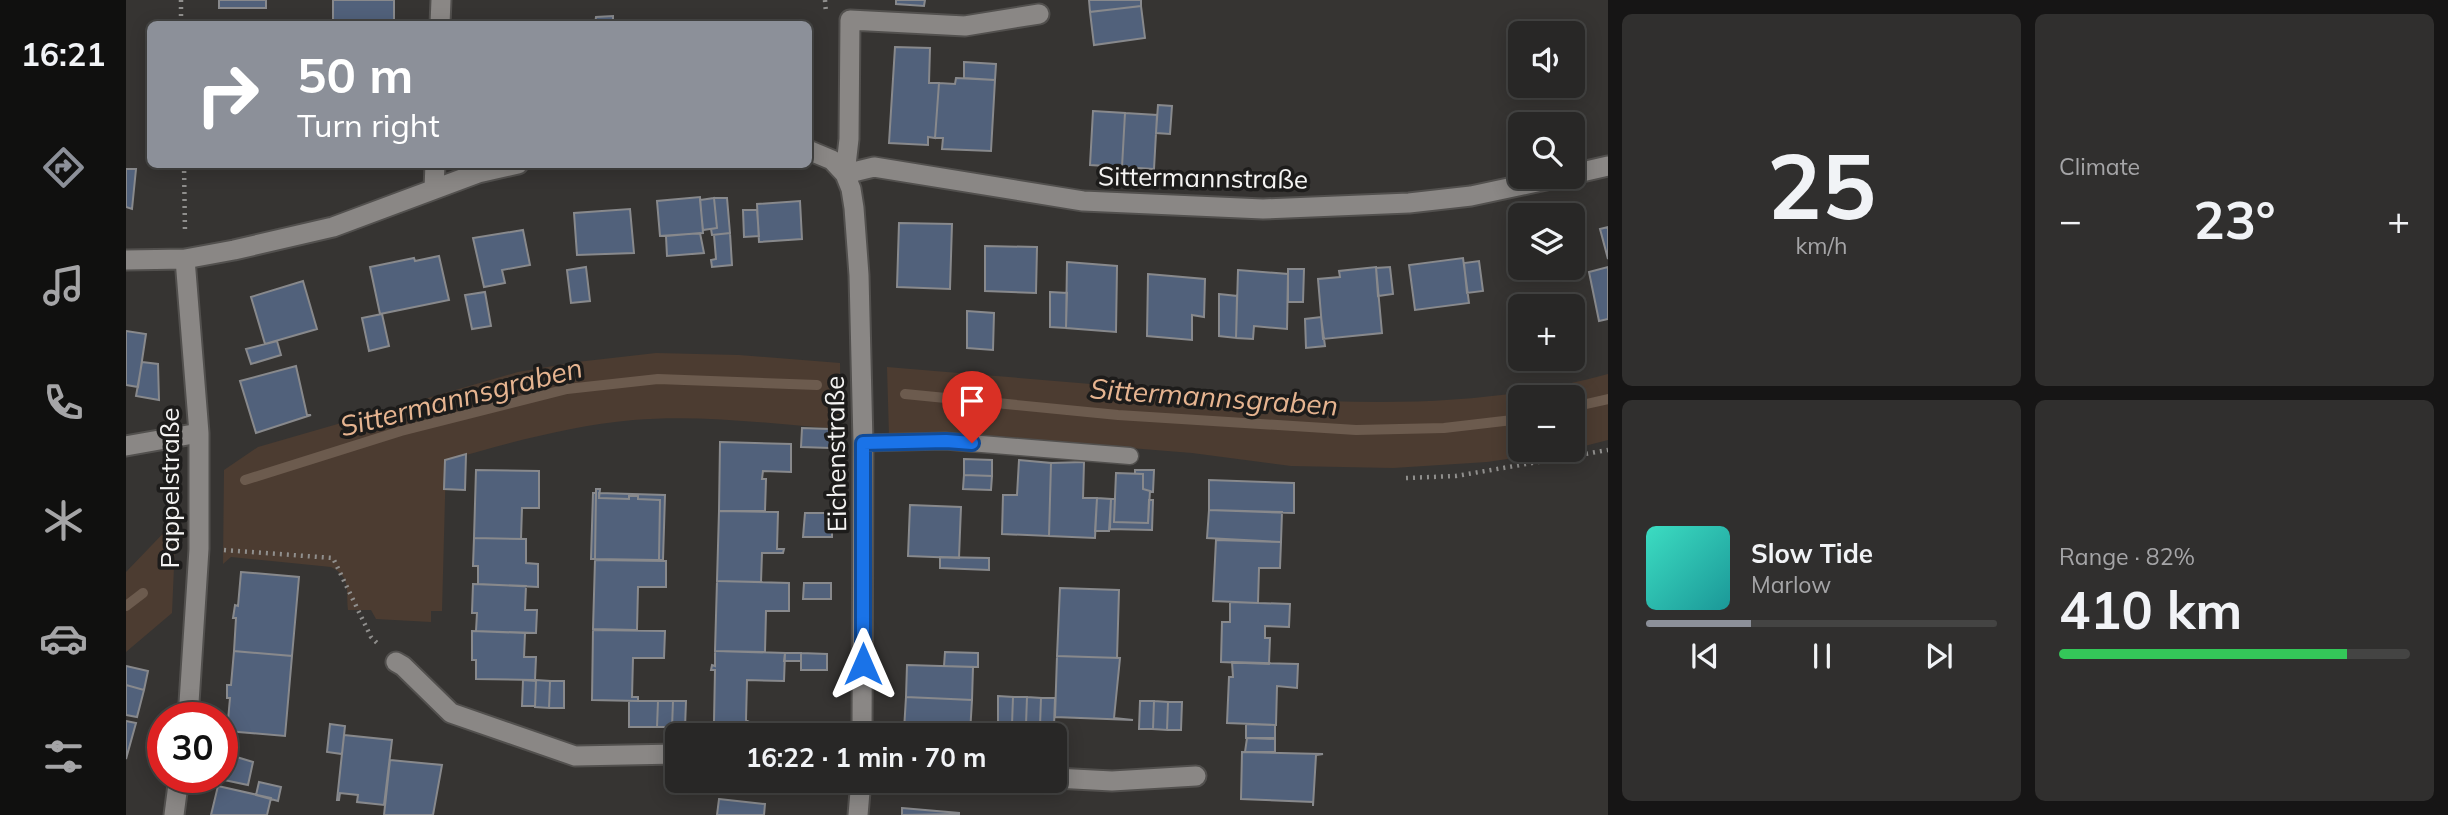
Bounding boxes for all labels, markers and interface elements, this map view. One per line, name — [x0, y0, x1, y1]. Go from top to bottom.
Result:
map controls — [1508, 21, 1585, 462]
button: sound — [1508, 21, 1585, 98]
text: 16:21 — [21, 34, 105, 74]
text: 50 m — [297, 44, 413, 105]
icon: right — [182, 49, 273, 140]
text: Turn right — [297, 105, 440, 145]
button: search — [1508, 112, 1585, 189]
text: 25 — [1767, 128, 1876, 242]
icon: directions — [39, 143, 88, 192]
text: Climate — [2059, 152, 2140, 181]
street label: Sittermannstraße — [1098, 159, 1308, 196]
text: 23° — [2193, 187, 2276, 252]
text: − — [2059, 196, 2082, 244]
text: + — [2387, 196, 2410, 244]
button: layers — [1508, 203, 1585, 280]
text: km/h — [1795, 231, 1848, 260]
icon: music — [39, 261, 88, 310]
button: + — [1508, 294, 1585, 371]
water label: Sittermannsgraben — [336, 349, 586, 444]
water label: Sittermannsgraben — [1089, 370, 1339, 423]
pin — [942, 371, 1002, 443]
street label: Eichenstraße — [818, 376, 853, 532]
icon: phone — [39, 378, 88, 427]
icon: arrive — [953, 382, 991, 420]
button: − — [1508, 385, 1585, 462]
street label: Pappelstraße — [153, 408, 186, 568]
icon: climate — [39, 496, 88, 545]
text: Slow Tide — [1751, 537, 1873, 570]
text: Range · 82% — [2059, 542, 2195, 571]
text: Marlow — [1751, 570, 1831, 599]
text: 410 km — [2059, 577, 2242, 642]
icon: car — [39, 614, 88, 663]
position arrow — [826, 627, 900, 701]
icon: previous — [1686, 637, 1724, 675]
icon: pause — [1803, 637, 1841, 675]
icon: next — [1920, 637, 1958, 675]
speed limit sign: 30 — [147, 702, 238, 793]
icon: filters — [39, 732, 88, 781]
text: 16:22 · 1 min · 70 m — [746, 741, 986, 774]

